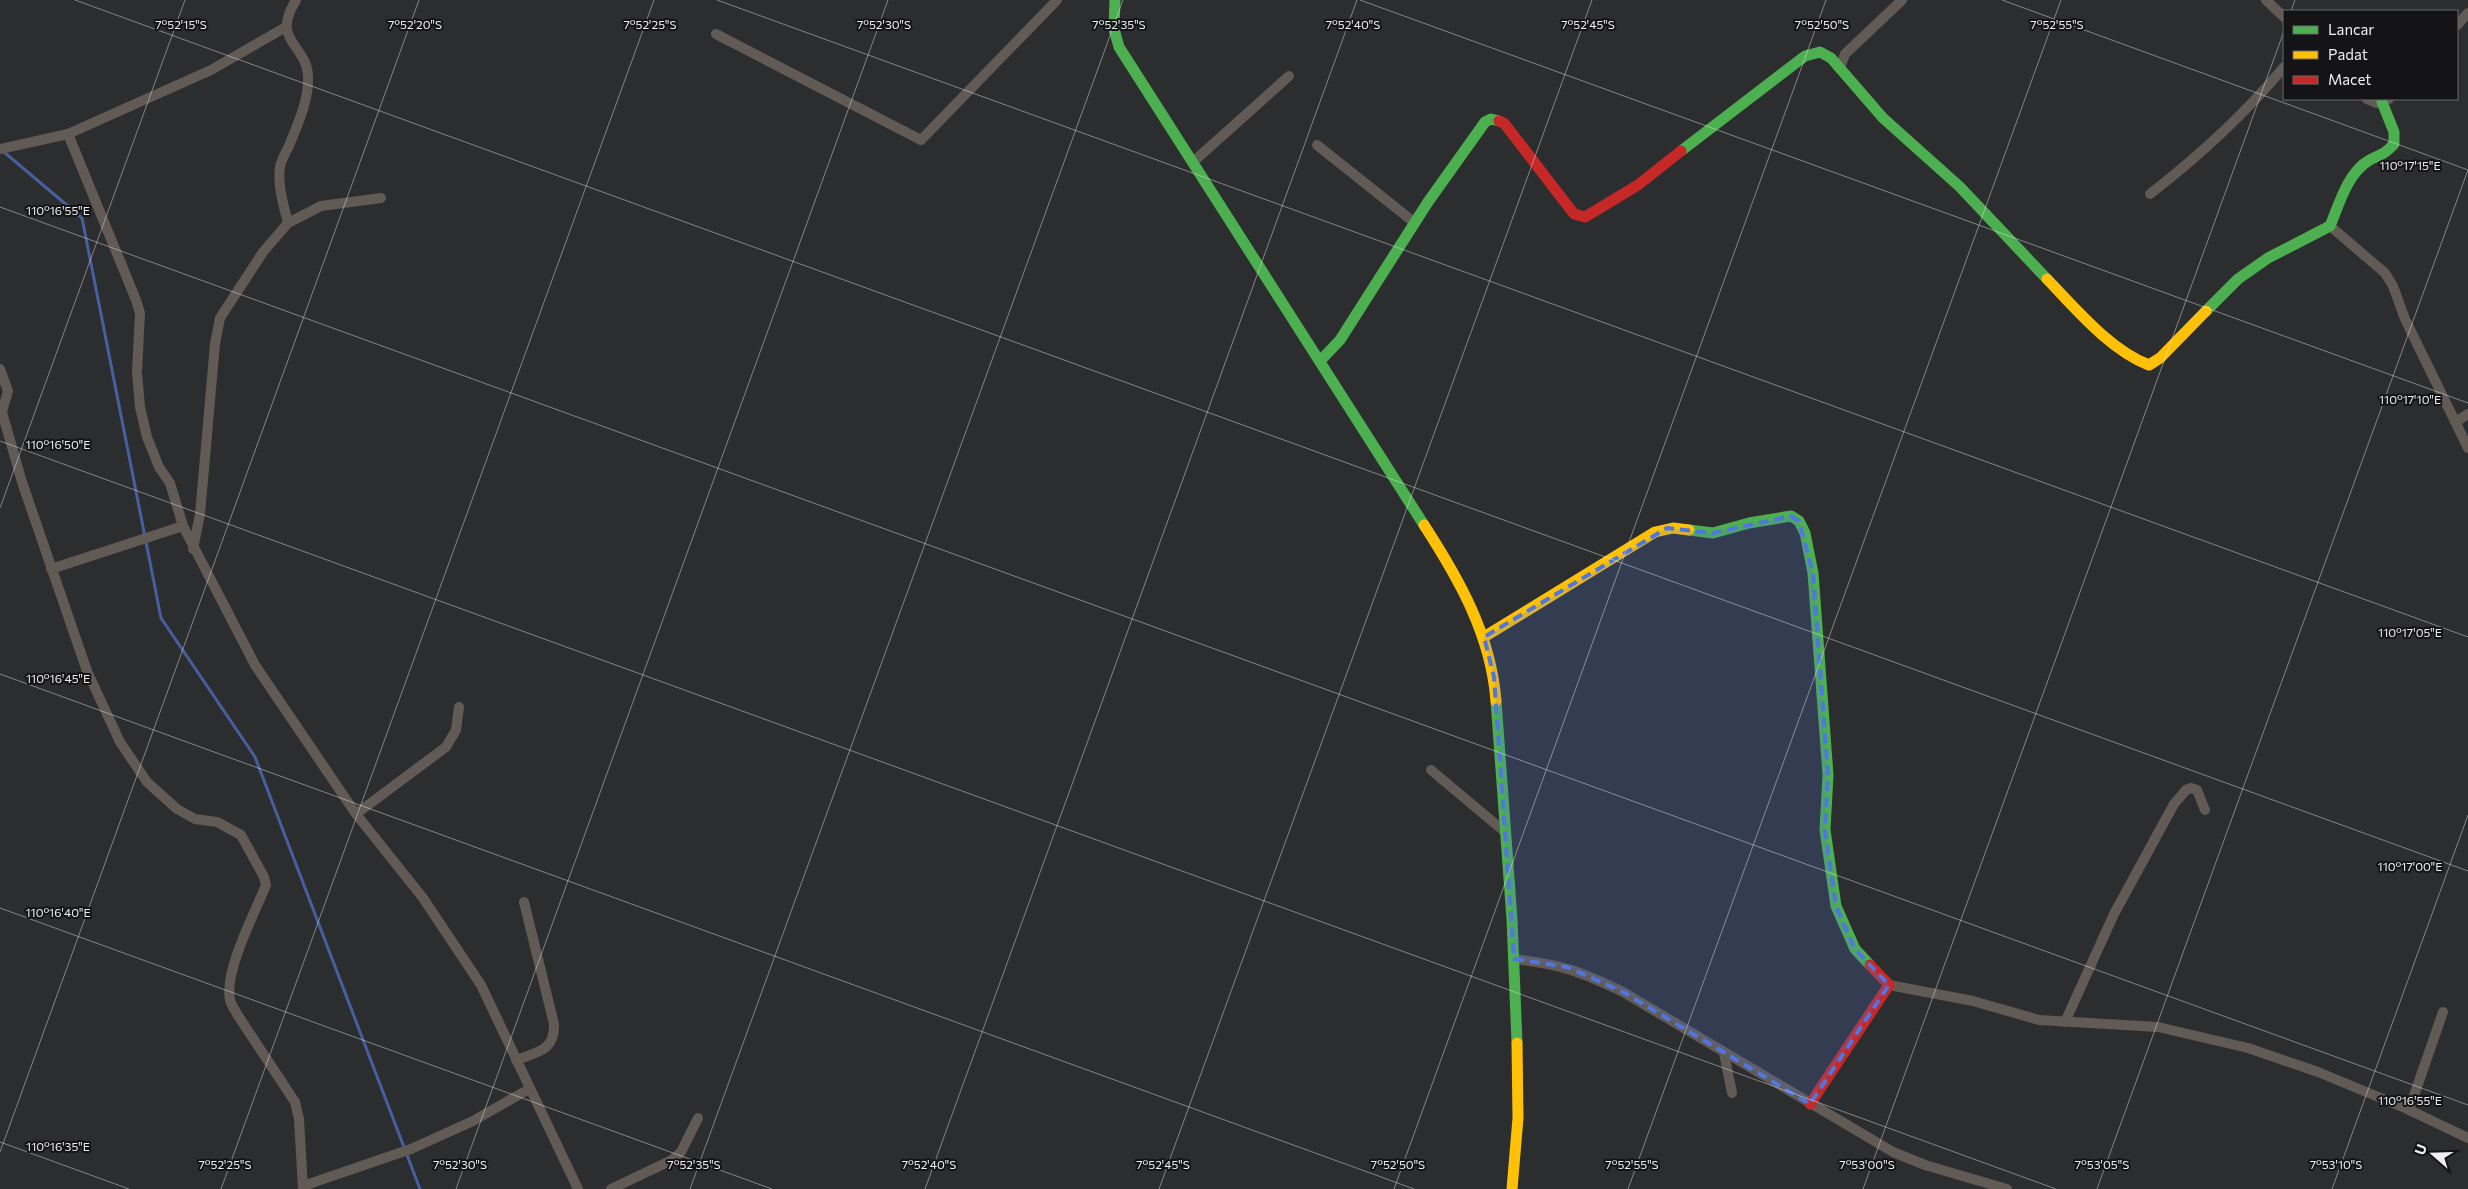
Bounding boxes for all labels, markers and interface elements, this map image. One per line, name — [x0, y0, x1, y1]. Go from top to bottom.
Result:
legend — [2283, 10, 2458, 100]
text: 7°52'15"S — [155, 17, 207, 31]
text: 7°52'20"S — [388, 17, 442, 31]
text: 7°52'25"S — [623, 17, 677, 31]
text: 7°52'30"S — [857, 17, 911, 31]
text: 7°52'35"S — [1092, 17, 1146, 31]
text: 7°52'40"S — [1326, 17, 1380, 31]
text: 7°52'45"S — [1561, 17, 1615, 31]
text: 7°52'50"S — [1795, 17, 1849, 31]
text: 7°52'55"S — [2030, 17, 2084, 31]
text: Lancar — [2328, 20, 2374, 38]
text: Padat — [2328, 45, 2368, 63]
text: Macet — [2328, 70, 2371, 88]
text: 110°17'15"E — [2379, 158, 2441, 172]
text: 110°16'55"E — [26, 203, 90, 217]
text: 110°17'10"E — [2379, 392, 2441, 406]
text: 110°16'50"E — [26, 437, 90, 451]
text: 110°17'05"E — [2378, 625, 2442, 639]
text: 110°16'45"E — [26, 671, 90, 685]
text: 110°17'00"E — [2378, 859, 2442, 873]
text: 110°16'40"E — [25, 905, 91, 919]
text: 110°16'55"E — [2378, 1093, 2442, 1107]
north arrow — [2408, 1129, 2458, 1179]
text: 110°16'35"E — [26, 1139, 90, 1153]
text: U — [2411, 1142, 2430, 1157]
text: 7°52'25"S — [198, 1157, 252, 1171]
text: 7°52'30"S — [433, 1157, 487, 1171]
text: 7°52'35"S — [667, 1157, 721, 1171]
text: 7°52'40"S — [902, 1157, 956, 1171]
text: 7°52'45"S — [1136, 1157, 1190, 1171]
text: 7°52'50"S — [1371, 1157, 1425, 1171]
text: 7°52'55"S — [1605, 1157, 1659, 1171]
text: 7°53'00"S — [1839, 1157, 1895, 1171]
text: 7°53'05"S — [2075, 1157, 2129, 1171]
text: 7°53'10"S — [2310, 1157, 2362, 1171]

